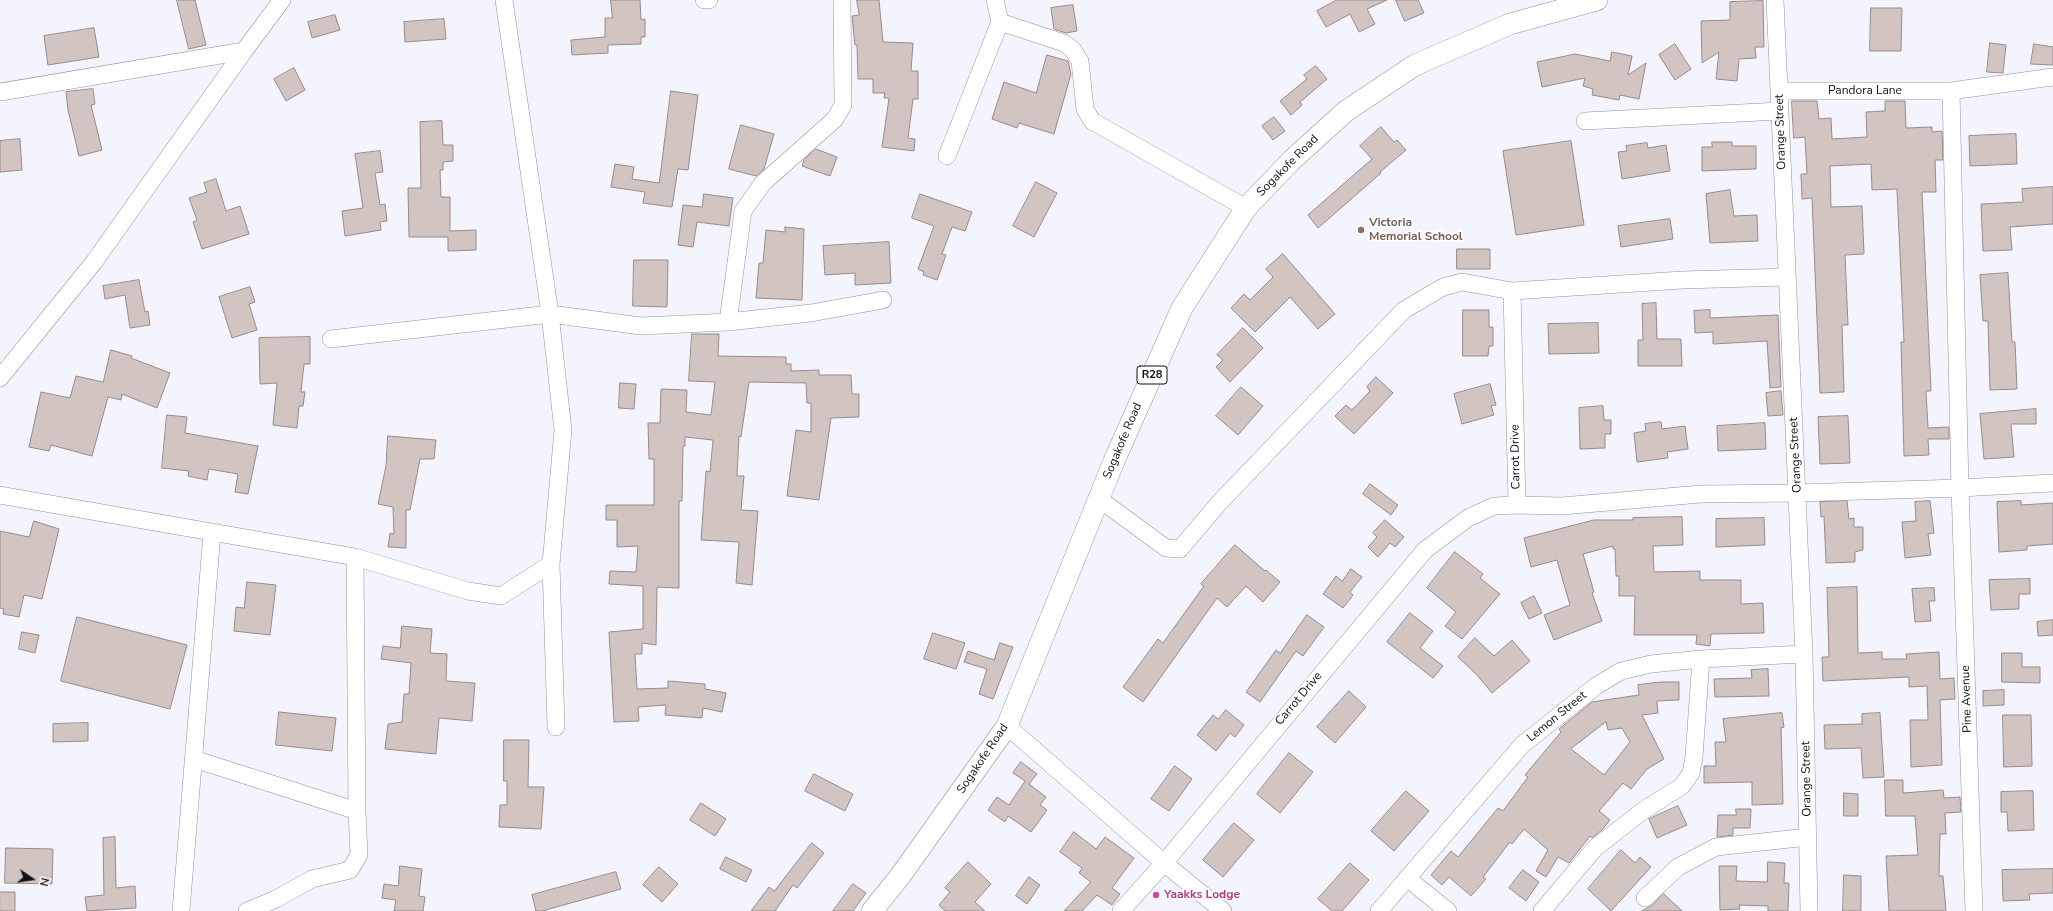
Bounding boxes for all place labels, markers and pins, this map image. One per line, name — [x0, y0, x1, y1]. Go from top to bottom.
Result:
place label: Victoria Memorial School — [1369, 216, 1463, 244]
marker: Victoria Memorial School — [1356, 225, 1366, 235]
place label: Yaakks Lodge — [1164, 888, 1240, 902]
marker: Yaakks Lodge — [1151, 890, 1161, 900]

